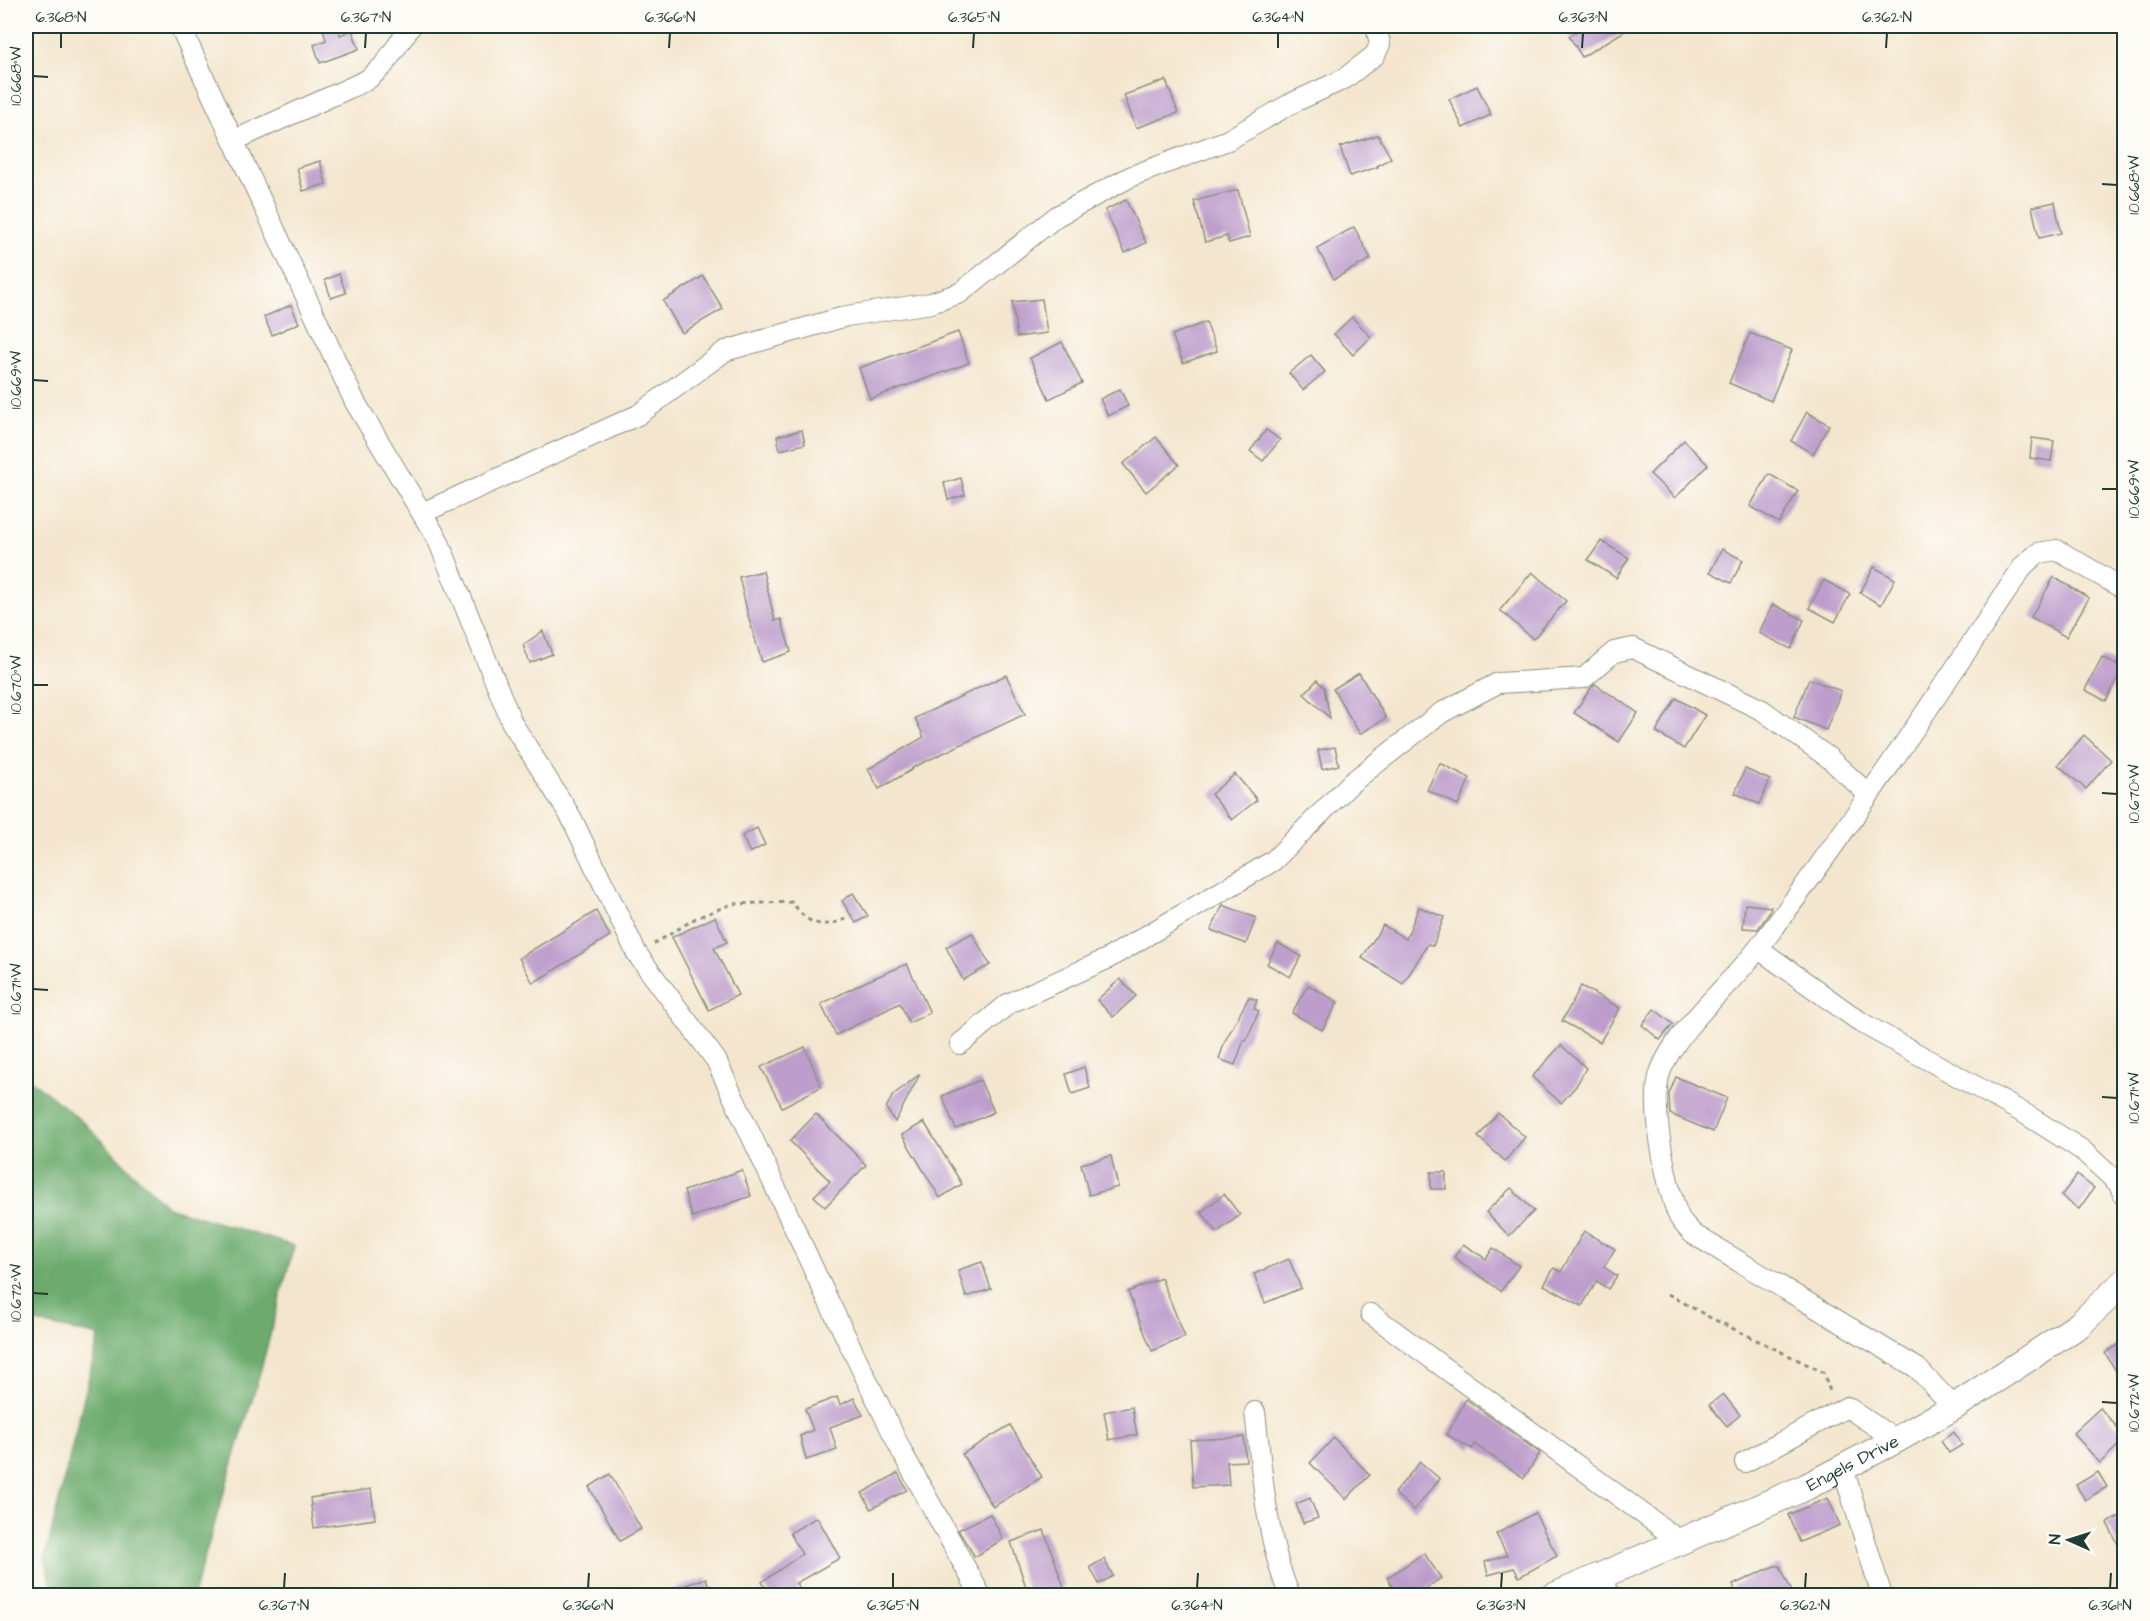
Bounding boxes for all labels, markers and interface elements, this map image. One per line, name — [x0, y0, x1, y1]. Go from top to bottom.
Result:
text: 6.368°N — [36, 7, 86, 28]
text: 6.367°N — [341, 7, 391, 28]
text: 6.366°N — [645, 7, 695, 28]
text: 6.365°N — [948, 7, 1000, 28]
text: 6.364°N — [1252, 7, 1304, 28]
text: 6.363°N — [1559, 7, 1607, 28]
text: 6.362°N — [1862, 7, 1912, 28]
text: 10.668°W — [6, 46, 27, 106]
text: 10.668°W — [2124, 155, 2145, 215]
text: 10.669°W — [6, 351, 27, 409]
text: 10.669°W — [2124, 460, 2145, 518]
text: 10.670°W — [6, 656, 27, 715]
text: 10.670°W — [2124, 765, 2145, 824]
text: 10.671°W — [6, 963, 27, 1015]
text: 10.671°W — [2124, 1072, 2145, 1124]
text: 10.672°W — [6, 1264, 27, 1322]
text: 10.672°W — [2124, 1374, 2145, 1432]
street label: Engels Drive — [1802, 1428, 1903, 1497]
north arrow — [2039, 1510, 2099, 1570]
text: N — [2044, 1534, 2066, 1545]
text: 6.367°N — [259, 1595, 309, 1616]
text: 6.366°N — [563, 1595, 613, 1616]
text: 6.365°N — [867, 1595, 919, 1616]
text: 6.364°N — [1171, 1595, 1223, 1616]
text: 6.363°N — [1477, 1595, 1525, 1616]
text: 6.362°N — [1780, 1595, 1830, 1616]
text: 6.361°N — [2088, 1595, 2132, 1616]

